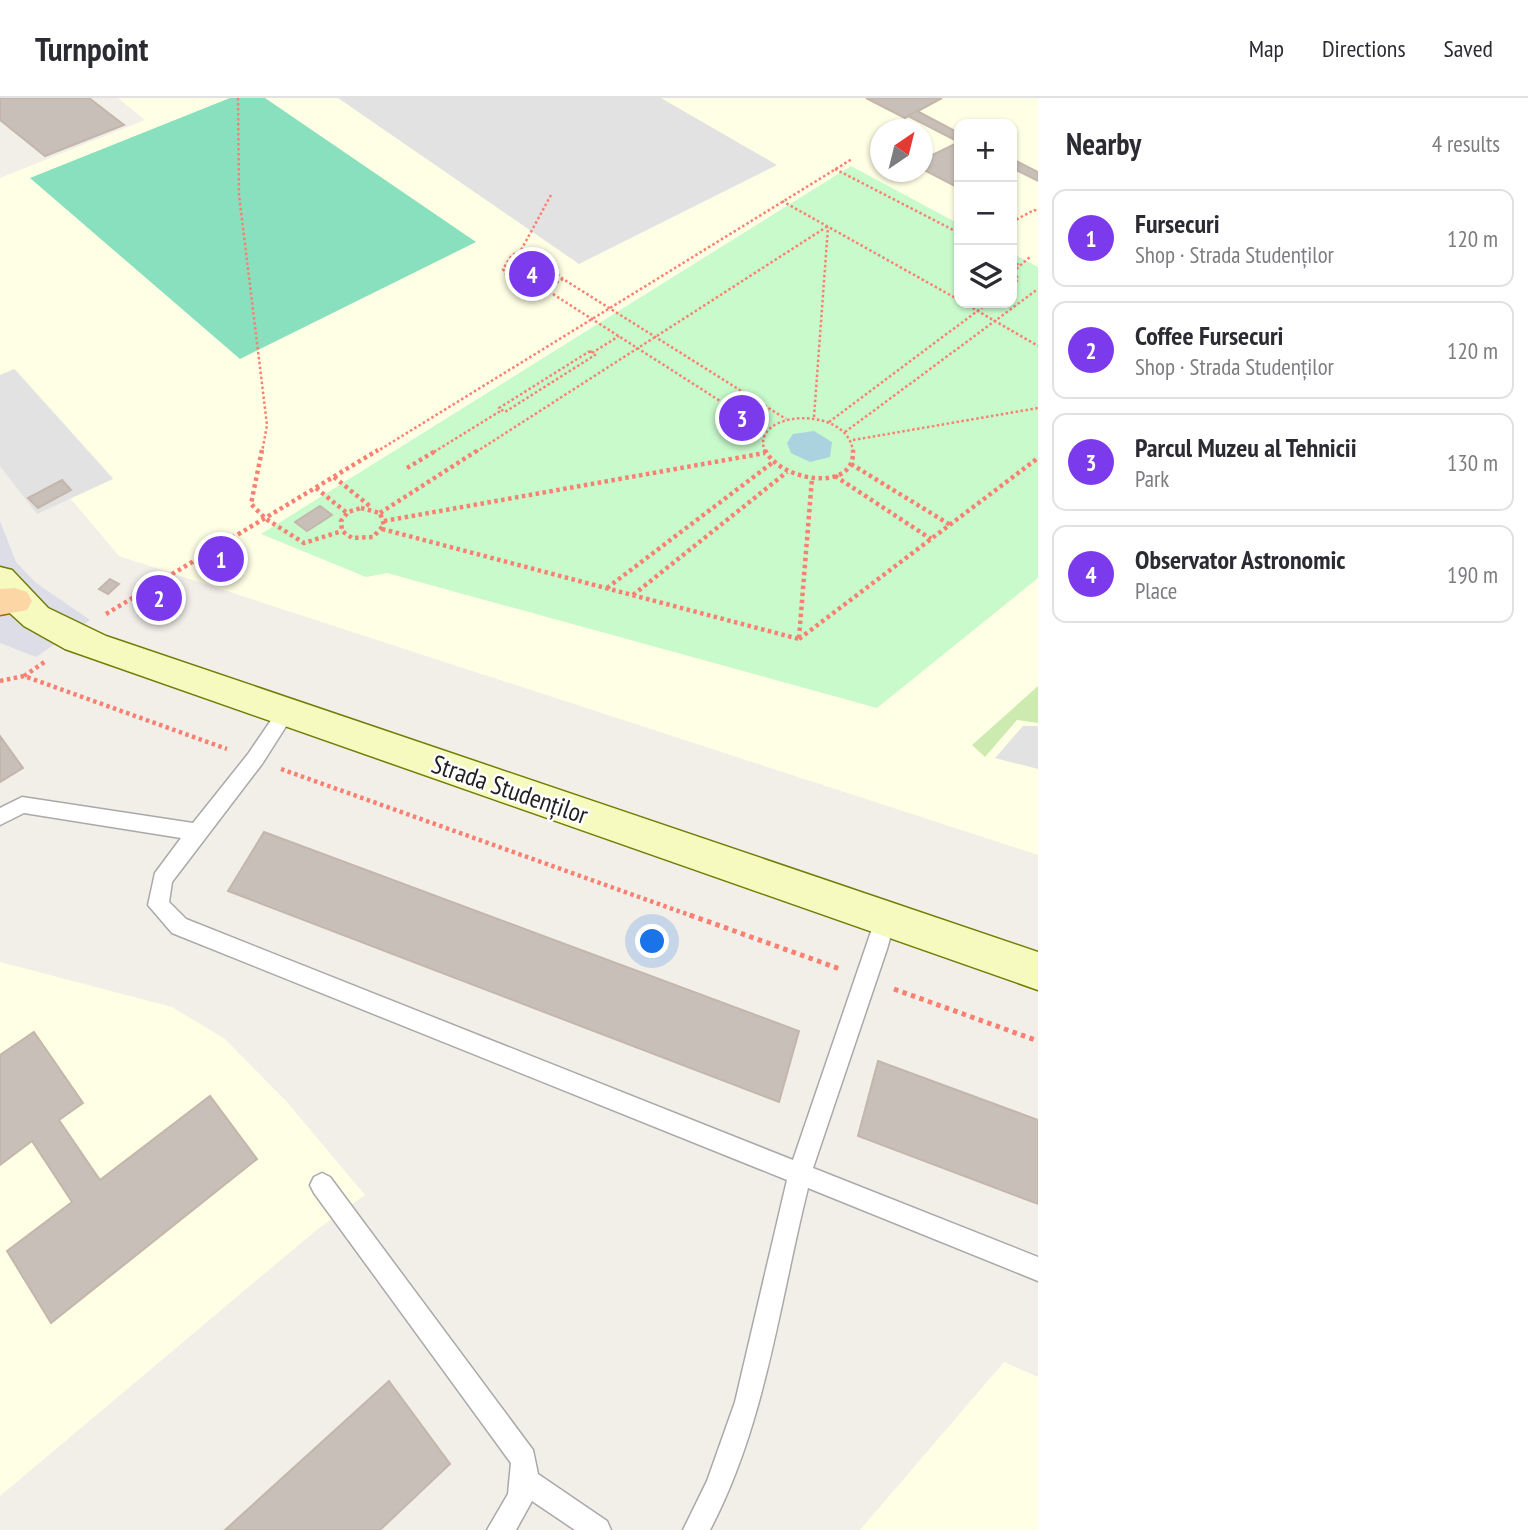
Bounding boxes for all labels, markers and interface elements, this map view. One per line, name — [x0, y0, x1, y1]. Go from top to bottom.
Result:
text: Turnpoint — [35, 27, 148, 70]
text: Map — [1249, 33, 1284, 64]
text: Directions — [1322, 33, 1406, 64]
text: Saved — [1444, 33, 1493, 64]
north arrow — [870, 119, 933, 182]
map controls — [954, 119, 1017, 308]
button: + — [954, 119, 1017, 182]
text: Nearby — [1066, 124, 1141, 163]
text: 4 results — [1432, 129, 1500, 158]
button: − — [954, 182, 1017, 245]
text: Fursecuri — [1135, 207, 1220, 240]
text: 1 — [1086, 224, 1097, 253]
text: 120 m — [1447, 224, 1498, 253]
text: Shop · Strada Studenților — [1135, 240, 1334, 269]
button: layers — [954, 245, 1017, 308]
pin: 4 — [509, 248, 555, 300]
text: Coffee Fursecuri — [1135, 319, 1283, 352]
text: 2 — [1086, 336, 1097, 365]
text: 120 m — [1447, 336, 1498, 365]
text: Shop · Strada Studenților — [1135, 352, 1334, 381]
pin: 3 — [719, 392, 765, 444]
text: Parcul Muzeu al Tehnicii — [1135, 431, 1357, 464]
text: 3 — [1086, 448, 1097, 477]
text: 130 m — [1447, 448, 1498, 477]
text: Park — [1135, 464, 1169, 493]
pin: 1 — [198, 533, 244, 585]
text: Observator Astronomic — [1135, 543, 1345, 576]
text: 4 — [1086, 560, 1097, 589]
text: 190 m — [1447, 560, 1498, 589]
pin: 2 — [136, 572, 182, 624]
text: Place — [1135, 576, 1177, 605]
street label: Strada Studenților — [427, 747, 593, 831]
your location — [635, 924, 669, 958]

